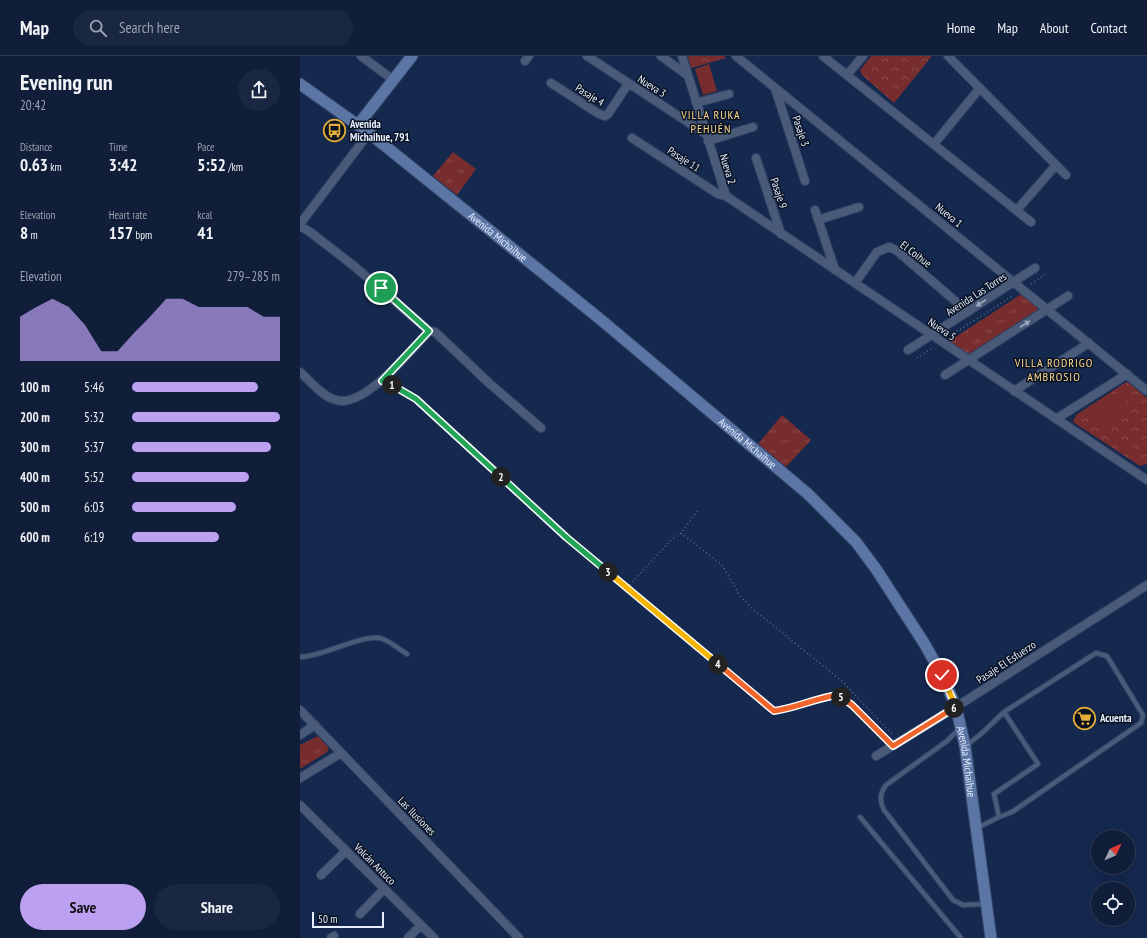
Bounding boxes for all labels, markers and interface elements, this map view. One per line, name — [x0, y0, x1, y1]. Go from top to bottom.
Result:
search box — [73, 10, 353, 46]
text: Map — [20, 16, 49, 40]
icon: search — [87, 17, 109, 39]
text: Search here — [119, 18, 180, 37]
text: Home — [947, 19, 975, 37]
text: Map — [997, 19, 1018, 37]
text: About — [1040, 19, 1069, 37]
text: Contact — [1091, 19, 1127, 37]
text: Evening run — [20, 68, 113, 96]
button: share — [238, 69, 280, 111]
street label: Nueva 3 — [635, 72, 669, 100]
street label: Pasaje 4 — [573, 81, 607, 109]
text: 20:42 — [20, 97, 46, 114]
district label: VILLA RUKA PEHUÉN — [680, 107, 741, 136]
street label: Pasaje 3 — [789, 114, 813, 148]
bus stop icon: Avenida Michaihue, 791 — [321, 117, 347, 143]
place label: Avenida Michaihue, 791 — [349, 117, 410, 144]
text: Distance — [20, 140, 52, 154]
text: Time — [109, 140, 128, 154]
text: Pace — [197, 140, 215, 154]
street label: Pasaje 11 — [665, 143, 703, 175]
street label: Nueva 2 — [717, 152, 739, 186]
text: 0.63 — [20, 154, 48, 176]
text: 3:42 — [109, 154, 137, 176]
text: 5:52 — [197, 154, 226, 176]
text: km — [48, 160, 62, 174]
text: /km — [226, 160, 243, 174]
street label: Pasaje 9 — [767, 176, 791, 210]
street label: Nueva 1 — [933, 200, 965, 230]
text: Elevation — [20, 208, 55, 222]
text: Heart rate — [109, 208, 147, 222]
text: kcal — [197, 208, 212, 222]
street label: Avenida Michaihue — [466, 209, 530, 265]
text: 8 — [20, 222, 28, 244]
text: 157 — [109, 222, 133, 244]
text: 41 — [197, 222, 214, 244]
text: m — [28, 228, 38, 242]
text: bpm — [133, 228, 152, 242]
street label: El Coihue — [898, 238, 935, 271]
text: Elevation — [20, 268, 62, 285]
text: 279–285 m — [227, 268, 280, 285]
street label: Avenida Las Torres — [943, 269, 1009, 319]
pin — [364, 271, 398, 305]
icon: arrive — [370, 277, 392, 299]
one-way arrow — [976, 299, 986, 307]
street label: Nueva 5 — [925, 315, 959, 343]
one-way arrow — [1020, 320, 1030, 328]
district label: VILLA RODRIGO AMBROSIO — [1014, 355, 1093, 384]
pin: 1 — [382, 375, 402, 395]
text: 1 — [389, 378, 395, 392]
text: 100 m — [20, 379, 50, 396]
text: 5:46 — [84, 379, 104, 396]
text: 200 m — [20, 409, 50, 426]
text: 5:32 — [84, 409, 104, 426]
street label: Avenida Michaihue — [716, 415, 780, 472]
text: 300 m — [20, 439, 50, 456]
text: 5:37 — [84, 439, 104, 456]
pin: 2 — [491, 467, 511, 487]
text: 400 m — [20, 469, 50, 486]
text: 5:52 — [84, 469, 104, 486]
text: 2 — [498, 470, 504, 484]
text: 500 m — [20, 499, 50, 516]
text: 6:03 — [84, 499, 104, 516]
text: 600 m — [20, 529, 50, 546]
text: 6:19 — [84, 529, 104, 546]
pin: 3 — [598, 562, 618, 582]
text: 3 — [605, 565, 611, 579]
street label: Pasaje El Esfuerzo — [974, 637, 1039, 686]
pin: 4 — [708, 654, 728, 674]
text: 4 — [715, 657, 721, 671]
pin — [925, 658, 959, 692]
icon: check — [931, 664, 953, 686]
pin: 5 — [831, 687, 851, 707]
text: 5 — [838, 690, 844, 704]
pin: 6 — [944, 698, 964, 718]
text: 6 — [951, 701, 957, 715]
supermarket icon: Acuenta — [1071, 705, 1097, 731]
place label: Acuenta — [1099, 711, 1132, 725]
street label: Avenida Michaihue — [954, 725, 979, 798]
street label: Las Ilusiones — [395, 794, 439, 839]
north arrow — [1091, 830, 1135, 874]
map controls — [1091, 830, 1135, 926]
street label: Volcán Antuco — [350, 839, 399, 888]
button: locate — [1091, 882, 1135, 926]
button: Save — [20, 884, 146, 930]
button: Share — [154, 884, 280, 930]
scale bar — [312, 910, 384, 929]
text: 50 m — [318, 912, 337, 926]

